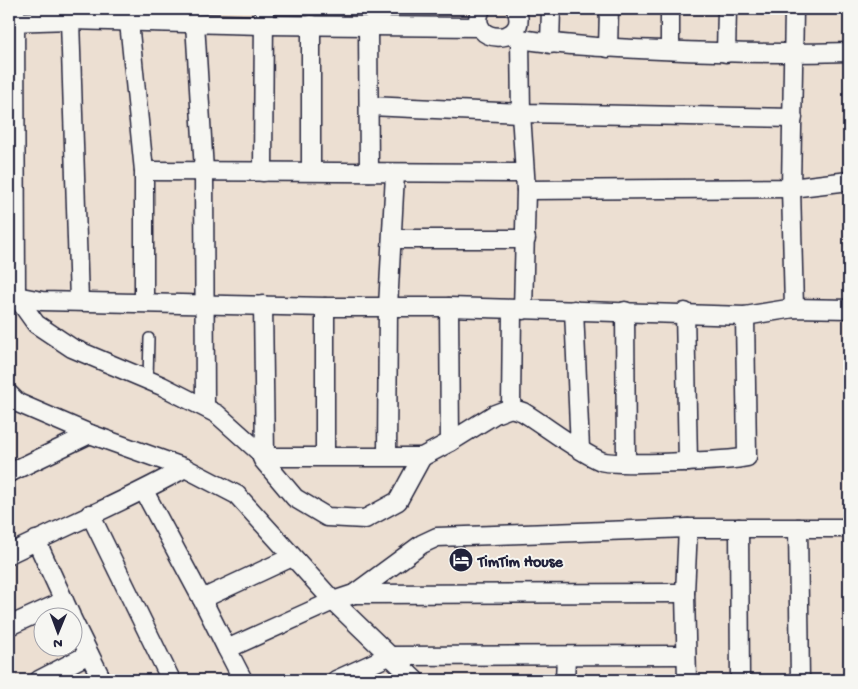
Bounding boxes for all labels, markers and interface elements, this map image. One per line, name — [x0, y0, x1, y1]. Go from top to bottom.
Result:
hotel icon: TimTim House — [448, 547, 474, 573]
place label: TimTim House — [476, 554, 564, 573]
north arrow — [32, 606, 82, 656]
text: N — [53, 634, 63, 651]

